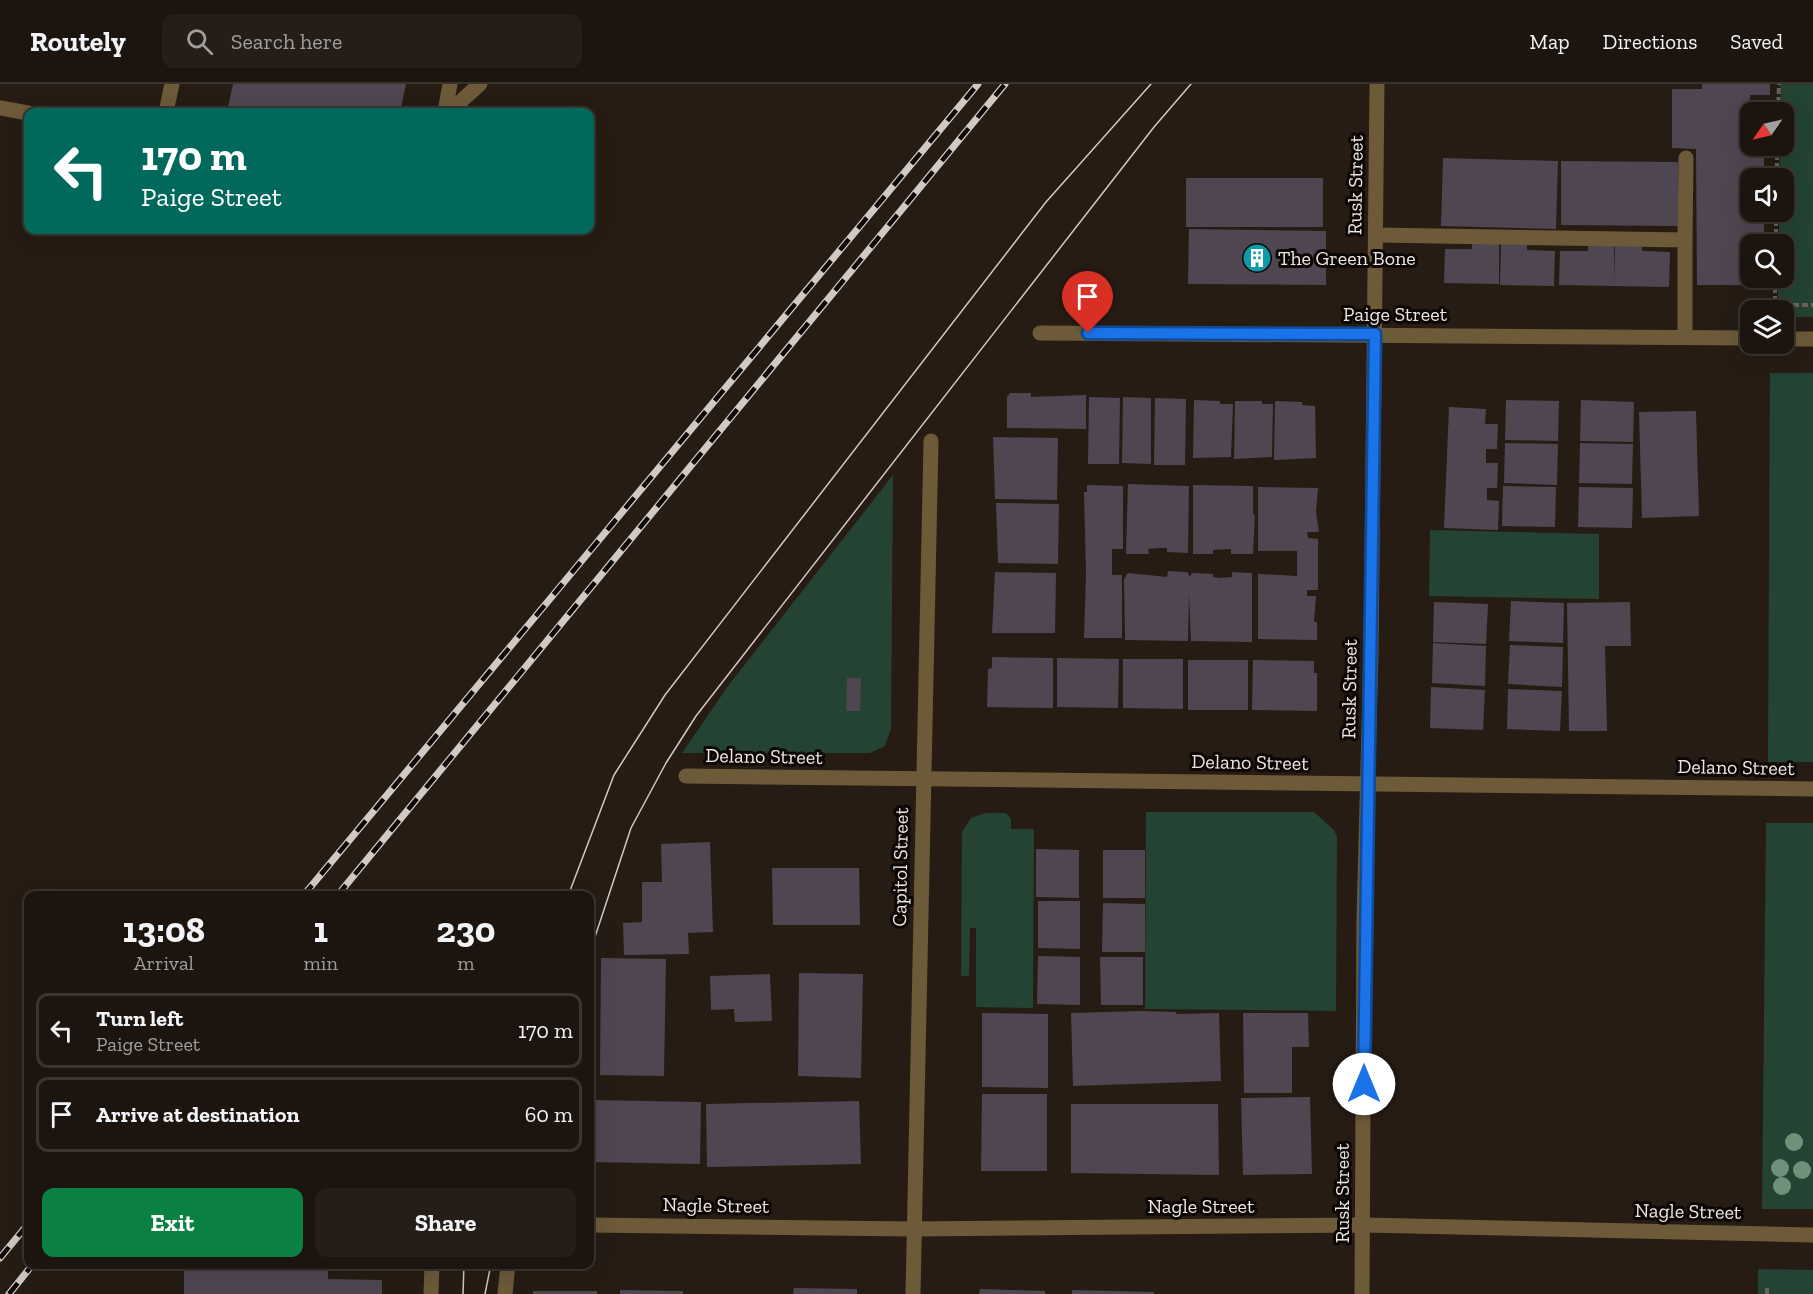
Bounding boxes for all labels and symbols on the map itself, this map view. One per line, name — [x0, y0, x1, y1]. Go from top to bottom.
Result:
north arrow — [1740, 102, 1794, 156]
street label: Rusk Street — [1342, 134, 1368, 235]
building icon: The Green Bone — [1241, 242, 1273, 274]
place label: The Green Bone — [1278, 246, 1416, 270]
pin — [1062, 271, 1113, 333]
street label: Paige Street — [1343, 302, 1448, 326]
street label: Rusk Street — [1336, 638, 1362, 739]
street label: Delano Street — [705, 743, 823, 769]
street label: Delano Street — [1191, 749, 1309, 775]
street label: Delano Street — [1677, 754, 1795, 780]
street label: Capitol Street — [887, 807, 913, 927]
position arrow — [1332, 1052, 1396, 1116]
street label: Rusk Street — [1330, 1142, 1354, 1243]
street label: Nagle Street — [662, 1192, 770, 1218]
street label: Nagle Street — [1148, 1194, 1255, 1218]
street label: Nagle Street — [1634, 1198, 1742, 1224]

